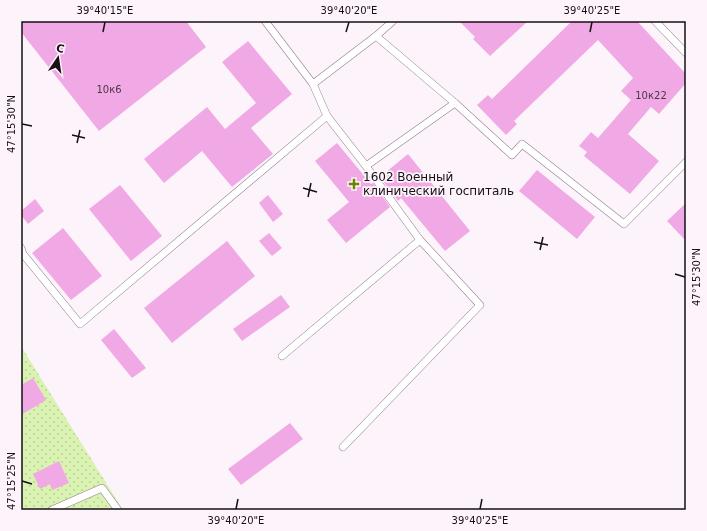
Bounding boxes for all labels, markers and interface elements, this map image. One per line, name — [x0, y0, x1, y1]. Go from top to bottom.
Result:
text: 39°40'15"E — [77, 5, 133, 16]
text: 39°40'20"E — [321, 5, 377, 16]
text: 39°40'25"E — [564, 5, 620, 16]
north arrow — [38, 38, 78, 78]
text: С — [55, 42, 66, 56]
house number: 10к6 — [96, 84, 122, 95]
house number: 10к22 — [635, 90, 667, 101]
text: 47°15'30"N — [6, 95, 17, 153]
place label: 1602 Военный клинический госпиталь — [363, 170, 514, 198]
marker: 1602 Военный клинический госпиталь — [348, 178, 360, 190]
text: 47°15'30"N — [691, 248, 702, 306]
text: 47°15'25"N — [6, 452, 17, 510]
text: 39°40'20"E — [208, 515, 264, 526]
text: 39°40'25"E — [452, 515, 508, 526]

